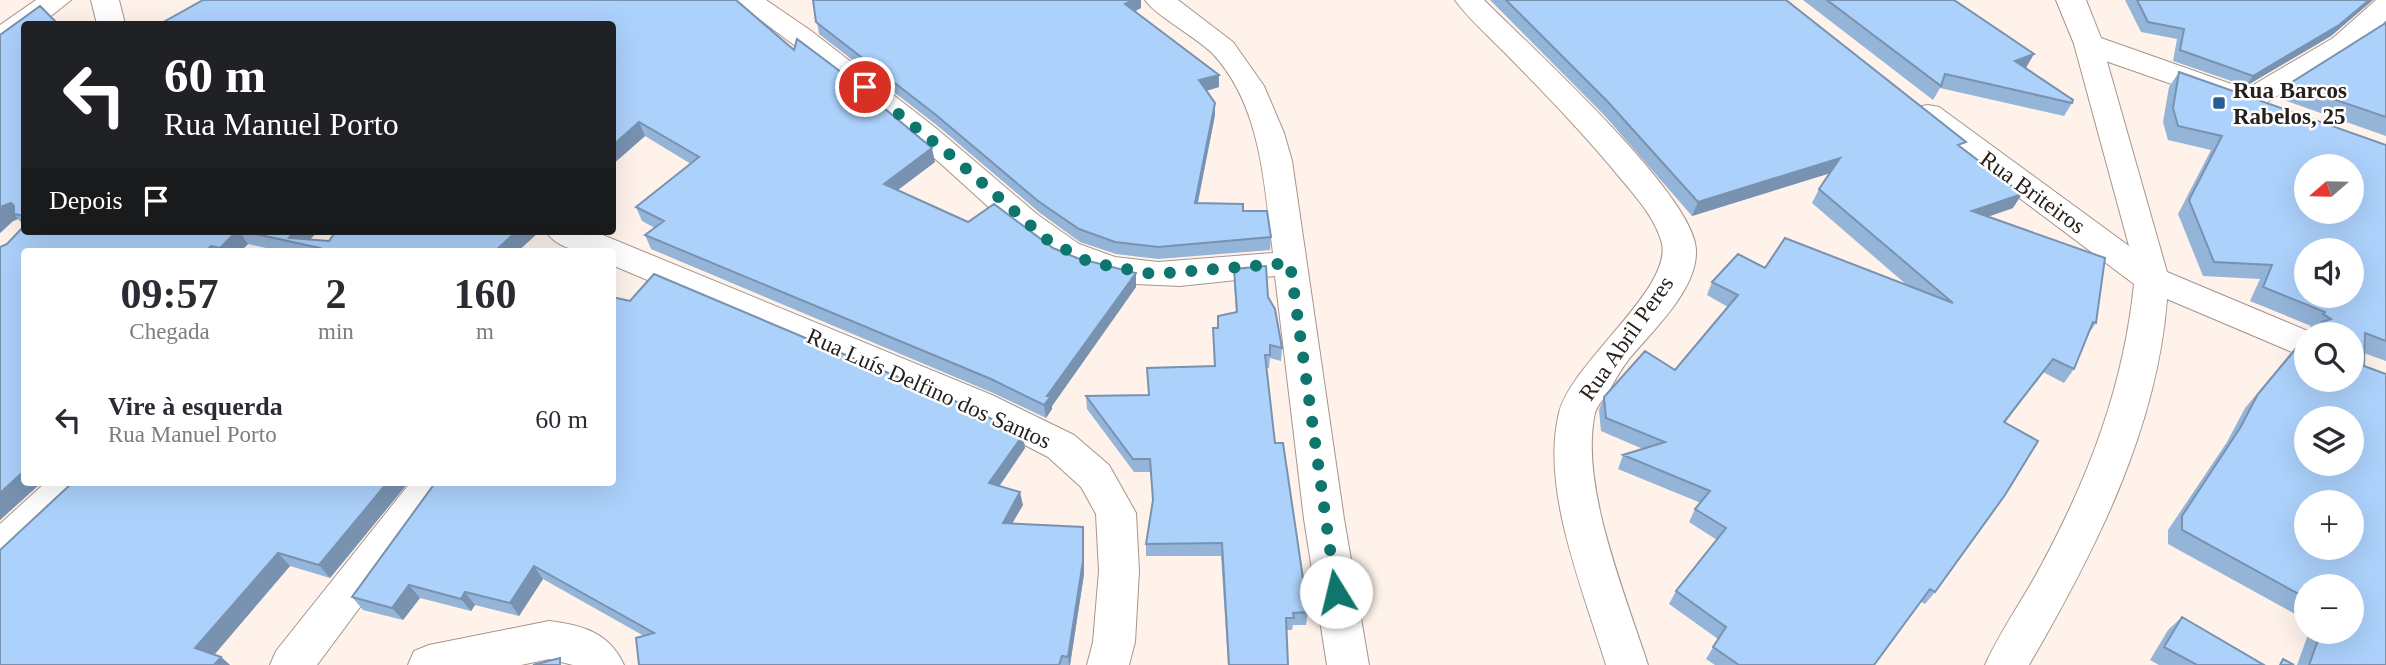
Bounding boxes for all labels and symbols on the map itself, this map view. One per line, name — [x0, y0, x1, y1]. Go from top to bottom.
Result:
pin — [835, 57, 895, 117]
place label: Rua Barcos Rabelos, 25 — [2233, 78, 2347, 129]
marker: Rua Barcos Rabelos, 25 — [2211, 95, 2227, 111]
street label: Rua Briteiros — [1975, 146, 2090, 239]
north arrow — [2294, 154, 2364, 224]
street label: Rua Abril Peres — [1574, 271, 1678, 405]
street label: Rua Luís Delfino dos Santos — [803, 323, 1055, 454]
position arrow — [1299, 555, 1373, 629]

